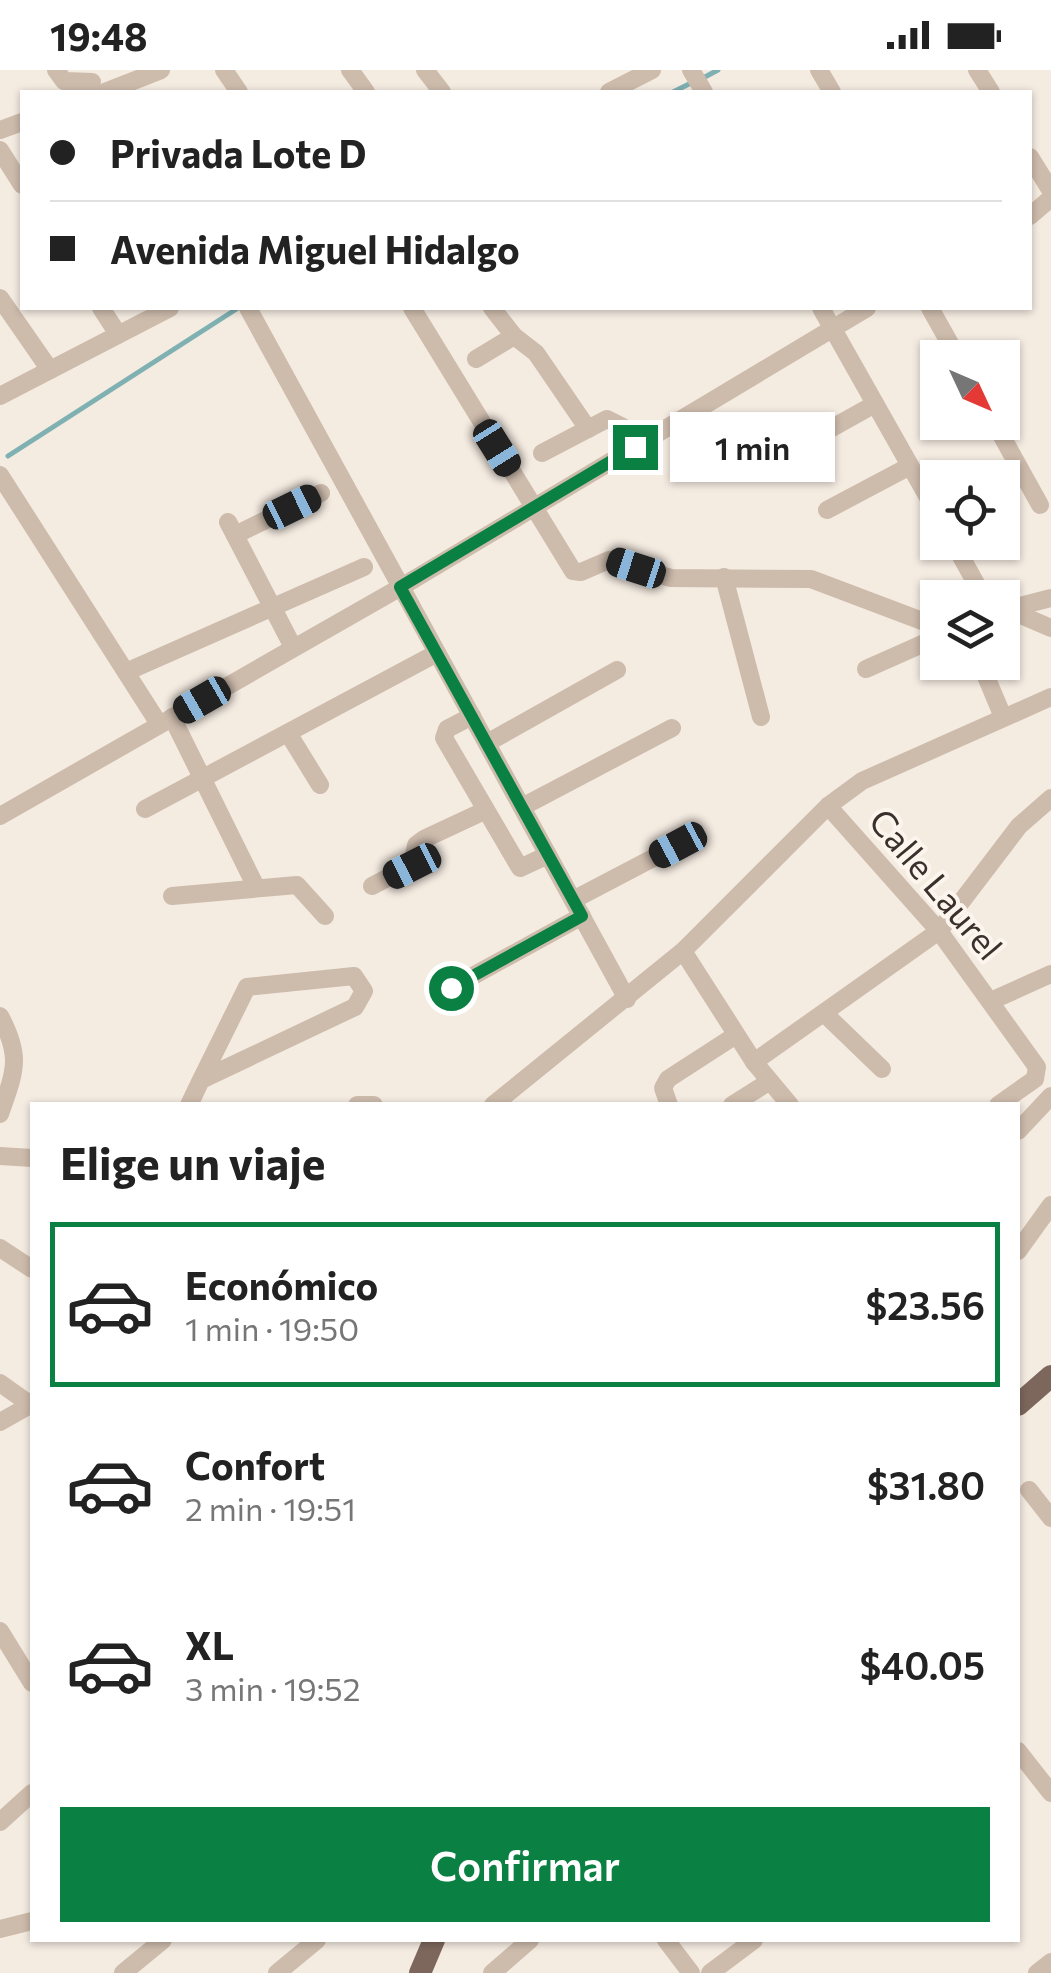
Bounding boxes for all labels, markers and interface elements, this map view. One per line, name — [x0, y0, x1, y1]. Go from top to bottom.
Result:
text: 19:48 — [50, 12, 148, 59]
text: Privada Lote D — [110, 129, 366, 176]
text: Avenida Miguel Hidalgo — [110, 225, 520, 272]
north arrow — [920, 340, 1020, 440]
map controls — [920, 340, 1020, 680]
callout: 1 min — [670, 412, 835, 482]
car — [468, 415, 526, 481]
route end — [613, 425, 658, 470]
text: 1 min — [715, 427, 790, 467]
button: locate — [920, 460, 1020, 560]
car — [258, 480, 326, 534]
car — [603, 544, 669, 592]
button: layers — [920, 580, 1020, 680]
car — [169, 672, 235, 728]
street label: Calle Laurel — [861, 799, 1013, 967]
car — [644, 818, 712, 872]
car — [378, 839, 446, 893]
route start — [429, 966, 474, 1011]
text: Elige un viaje — [60, 1134, 325, 1189]
icon: car — [65, 1260, 155, 1350]
text: Económico — [185, 1261, 378, 1308]
text: $23.56 — [865, 1281, 985, 1328]
text: 1 min · 19:50 — [185, 1308, 359, 1348]
icon: car — [65, 1440, 155, 1530]
text: Confort — [185, 1441, 325, 1488]
text: $31.80 — [867, 1461, 985, 1508]
text: 2 min · 19:51 — [185, 1488, 356, 1528]
icon: car — [65, 1620, 155, 1710]
text: XL — [185, 1621, 234, 1668]
text: $40.05 — [859, 1641, 985, 1688]
text: 3 min · 19:52 — [185, 1668, 360, 1708]
button: Confirmar — [60, 1807, 990, 1922]

